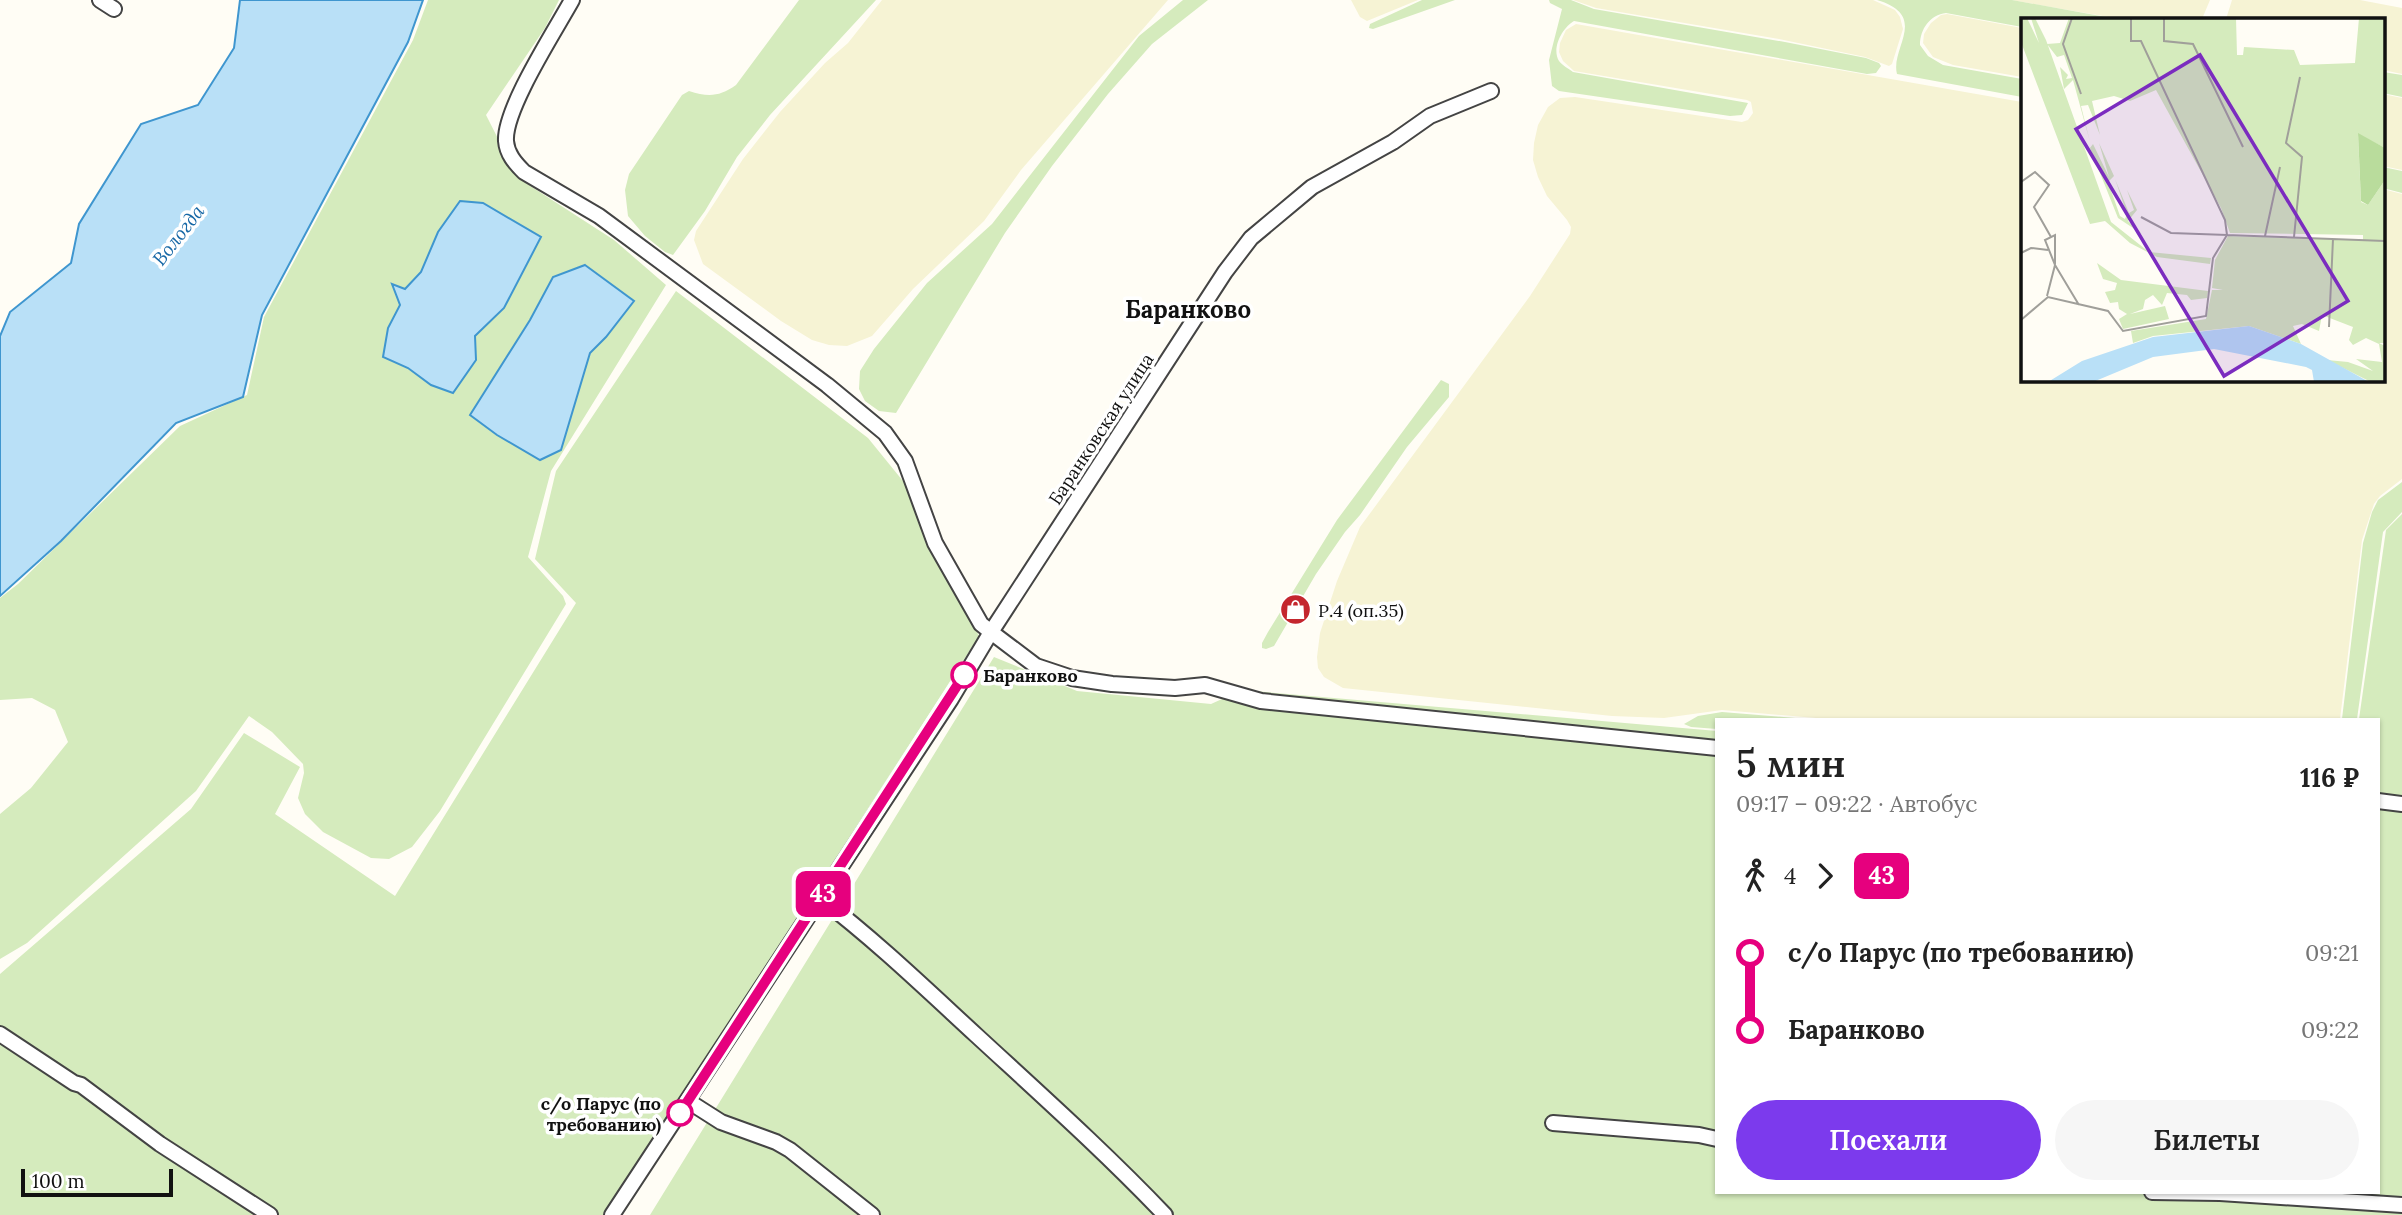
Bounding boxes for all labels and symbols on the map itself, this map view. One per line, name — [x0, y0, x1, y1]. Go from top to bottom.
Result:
inset map — [2021, 18, 2384, 382]
water label: Вологда — [147, 199, 209, 270]
district label: Баранково — [1125, 294, 1251, 325]
street label: Баранковская улица — [1043, 349, 1159, 509]
shop icon: Р.4 (оп.35) — [1278, 593, 1312, 627]
place label: Р.4 (оп.35) — [1318, 599, 1404, 622]
marker: Баранково — [951, 662, 977, 688]
place label: Баранково — [983, 664, 1078, 687]
line badge: 43 — [792, 871, 854, 917]
place label: с/о Парус (по требованию) — [541, 1092, 661, 1136]
marker: с/о Парус (по требованию) — [667, 1100, 693, 1126]
scale bar — [21, 1166, 173, 1198]

